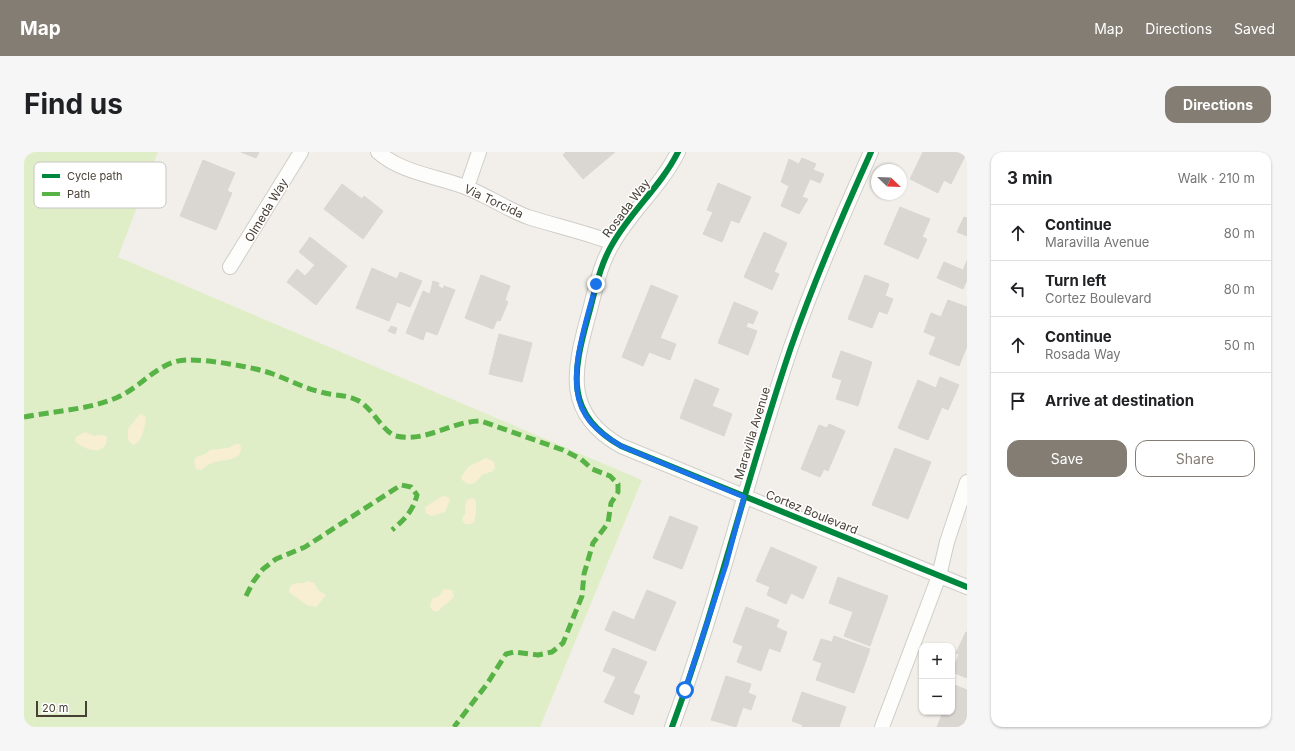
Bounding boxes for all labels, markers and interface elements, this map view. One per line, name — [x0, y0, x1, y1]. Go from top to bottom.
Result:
text: Map — [20, 17, 61, 40]
text: Map — [1094, 20, 1123, 37]
text: Directions — [1145, 20, 1212, 37]
text: Saved — [1234, 20, 1275, 37]
button: Directions — [1165, 86, 1271, 123]
text: Find us — [24, 87, 123, 121]
legend — [34, 162, 166, 208]
north arrow — [871, 164, 907, 200]
text: 3 min — [1007, 168, 1053, 188]
text: Cycle path — [67, 169, 123, 183]
text: Walk · 210 m — [1178, 170, 1255, 186]
street label: Olmeda Way — [241, 175, 291, 245]
street label: Rosada Way — [599, 175, 653, 240]
street label: Via Torcida — [462, 181, 526, 221]
text: Path — [67, 187, 90, 201]
text: Continue — [1045, 215, 1112, 234]
icon: ahead — [1007, 222, 1029, 244]
text: 80 m — [1224, 225, 1255, 241]
text: Maravilla Avenue — [1045, 234, 1149, 250]
text: Turn left — [1045, 271, 1106, 290]
route end — [587, 275, 605, 293]
icon: left — [1007, 278, 1029, 300]
text: 80 m — [1224, 281, 1255, 297]
text: Cortez Boulevard — [1045, 290, 1151, 306]
text: Continue — [1045, 327, 1112, 346]
icon: ahead — [1007, 334, 1029, 356]
text: 50 m — [1224, 337, 1255, 353]
text: Rosada Way — [1045, 346, 1121, 362]
street label: Maravilla Avenue — [731, 385, 773, 481]
icon: arrive — [1007, 390, 1029, 412]
text: Arrive at destination — [1045, 391, 1194, 410]
button: Save — [1007, 440, 1127, 477]
button: Share — [1135, 440, 1255, 477]
street label: Cortez Boulevard — [764, 487, 860, 537]
map controls — [919, 643, 955, 715]
button: + — [919, 643, 955, 679]
button: − — [919, 679, 955, 715]
route start — [676, 681, 694, 699]
scale bar — [36, 699, 87, 718]
text: 20 m — [42, 701, 68, 715]

